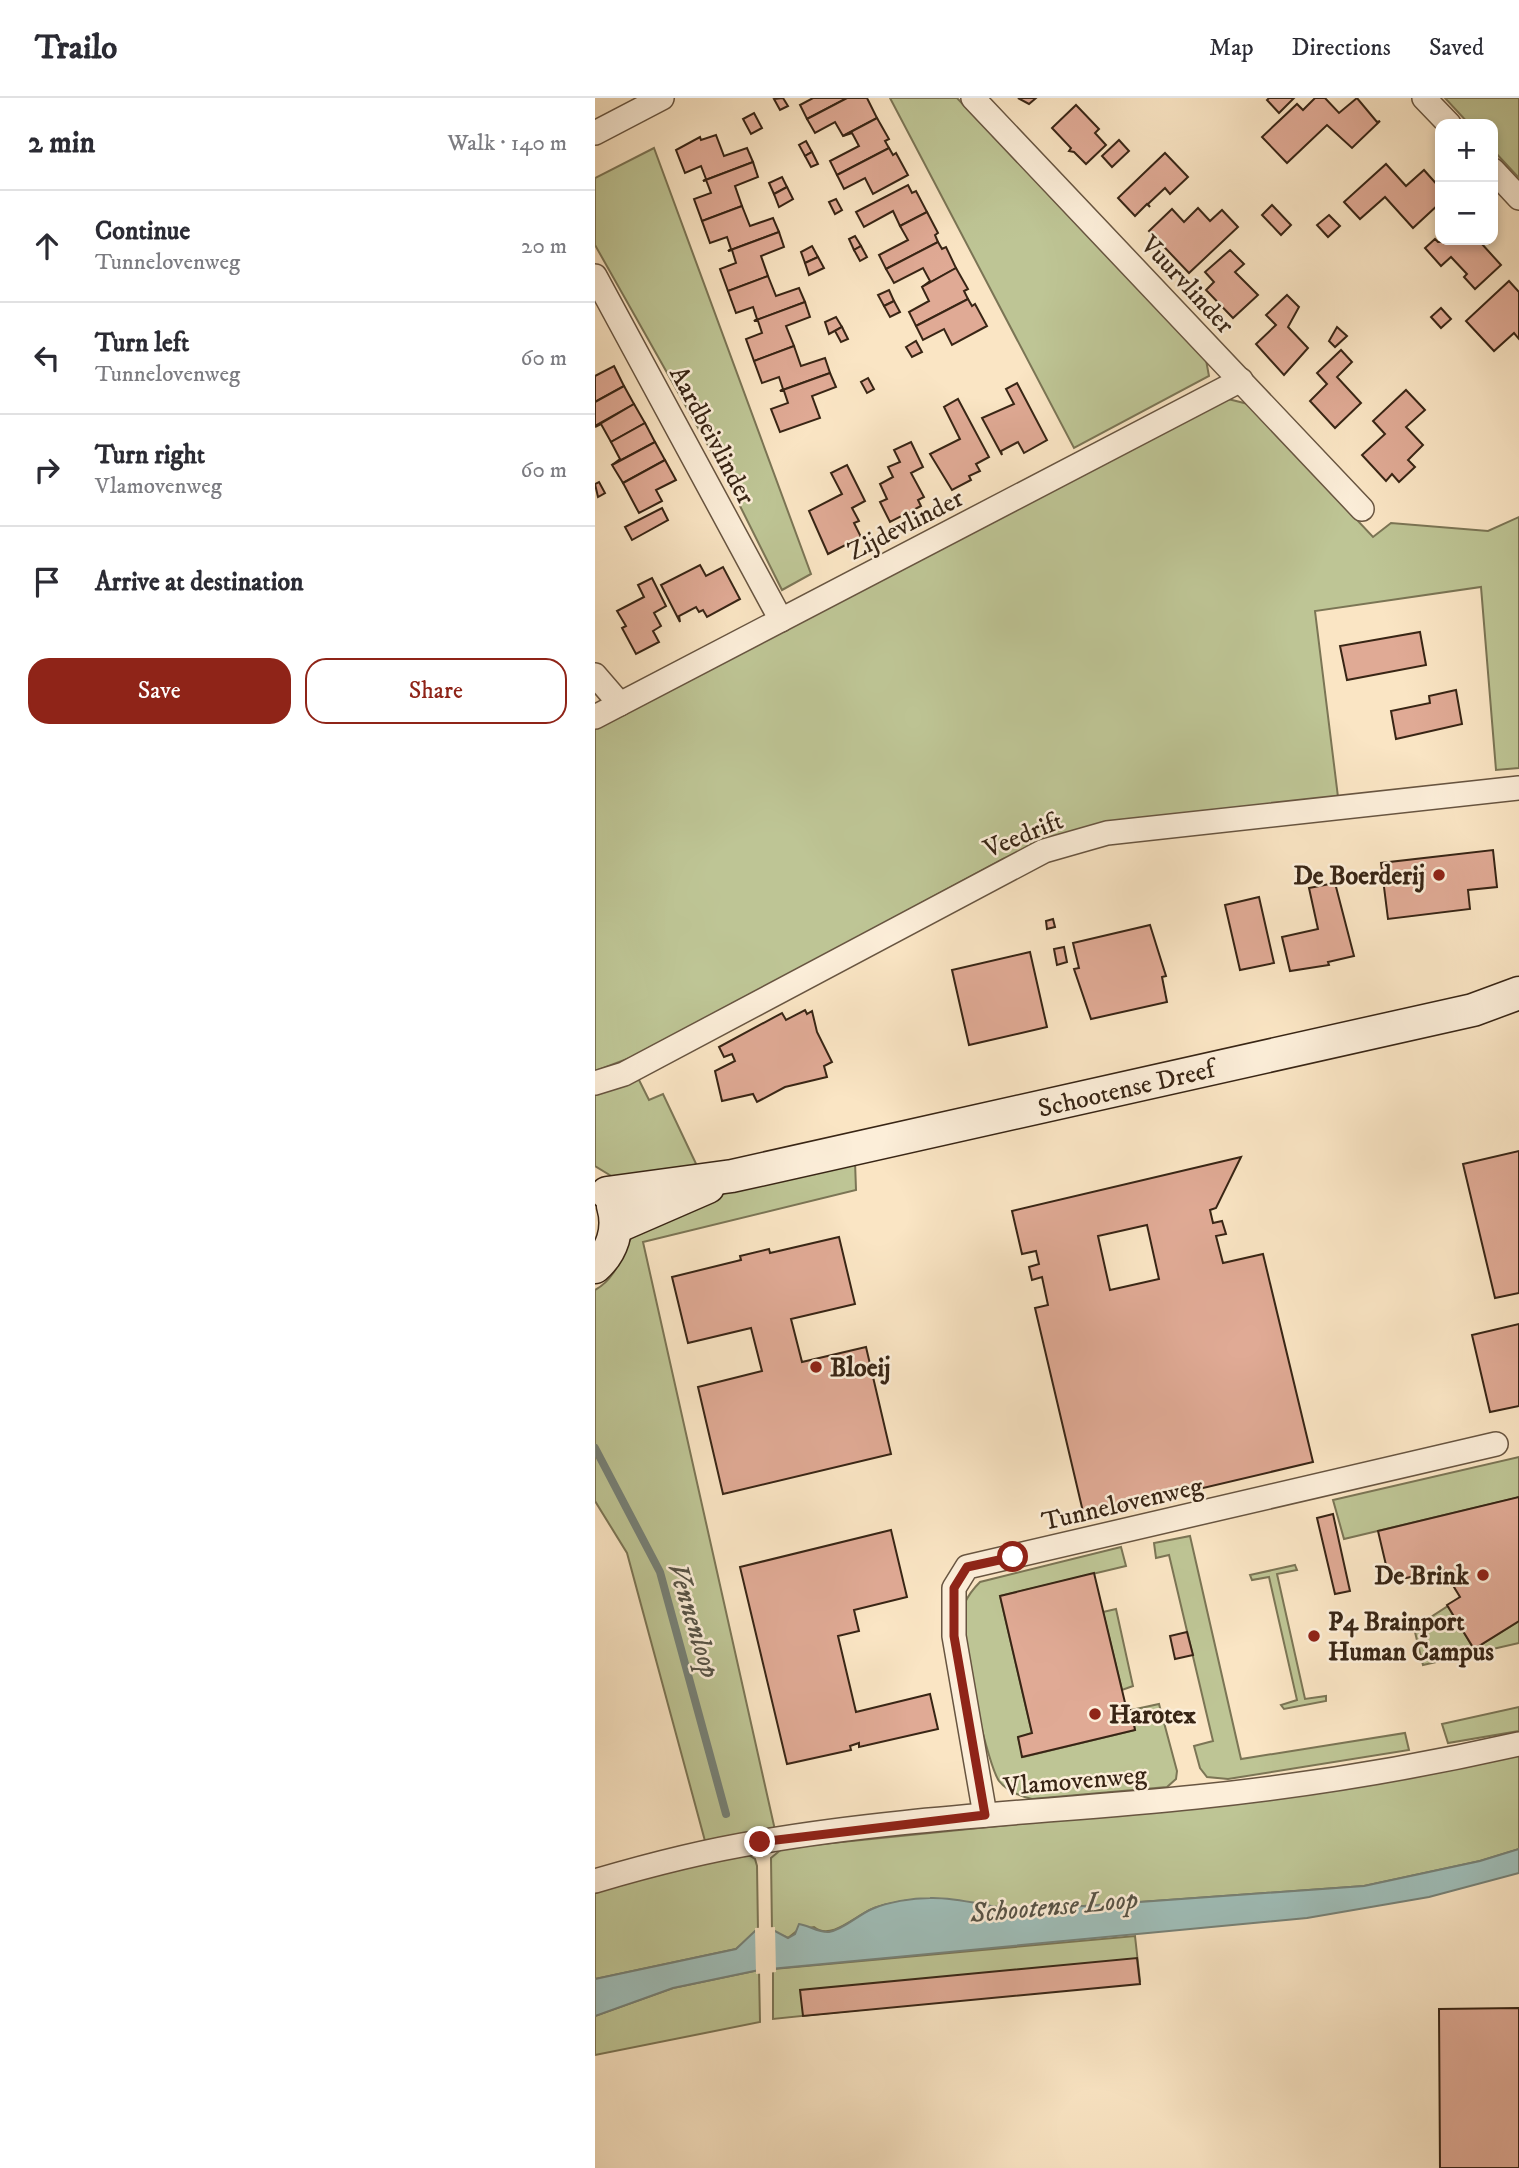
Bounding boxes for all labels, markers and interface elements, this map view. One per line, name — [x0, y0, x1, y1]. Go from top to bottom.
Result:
text: Trailo — [35, 28, 117, 69]
text: Map — [1209, 33, 1254, 63]
text: Directions — [1292, 33, 1391, 63]
text: Saved — [1429, 33, 1484, 63]
map controls — [1435, 119, 1498, 245]
button: + — [1435, 119, 1498, 182]
text: 2 min — [28, 125, 95, 162]
text: Walk · 140 m — [448, 129, 567, 158]
button: − — [1435, 182, 1498, 245]
text: Continue — [95, 215, 190, 248]
icon: ahead — [28, 227, 66, 265]
street label: Vuurvlinder — [1132, 228, 1241, 341]
text: 20 m — [521, 232, 567, 261]
text: Tunnelovenweg — [95, 248, 240, 277]
text: Turn left — [95, 327, 189, 360]
icon: left — [28, 339, 66, 377]
text: 60 m — [520, 344, 567, 373]
text: Tunnelovenweg — [95, 360, 240, 389]
street label: Aardbeivlinder — [661, 361, 762, 511]
text: Turn right — [95, 439, 205, 472]
icon: right — [28, 451, 66, 489]
text: 60 m — [520, 456, 567, 485]
text: Vlamovenweg — [95, 472, 222, 501]
street label: Zijdevlinder — [842, 482, 969, 569]
icon: arrive — [28, 563, 66, 601]
text: Arrive at destination — [95, 566, 304, 599]
button: Save — [28, 658, 291, 724]
button: Share — [305, 658, 567, 724]
street label: Veedrift — [978, 805, 1068, 867]
place label: De Boerderij — [1293, 860, 1425, 893]
marker: De Boerderij — [1431, 867, 1447, 883]
street label: Schootense Dreef — [1035, 1052, 1221, 1126]
place label: Bloeij — [830, 1352, 890, 1385]
marker: Bloeij — [808, 1359, 824, 1375]
street label: Tunnelovenweg — [1039, 1470, 1206, 1539]
route start — [997, 1541, 1028, 1572]
water label: Vennenloop — [659, 1559, 728, 1682]
place label: De Brink — [1374, 1560, 1470, 1593]
marker: De Brink — [1475, 1567, 1491, 1583]
place label: P4 Brainport Human Campus — [1328, 1606, 1494, 1669]
marker: P4 Brainport Human Campus — [1306, 1628, 1322, 1644]
place label: Harotex — [1109, 1699, 1196, 1732]
marker: Harotex — [1087, 1706, 1103, 1722]
street label: Vlamovenweg — [1001, 1759, 1148, 1804]
route end — [744, 1826, 775, 1857]
water label: Schootense Loop — [968, 1882, 1140, 1931]

